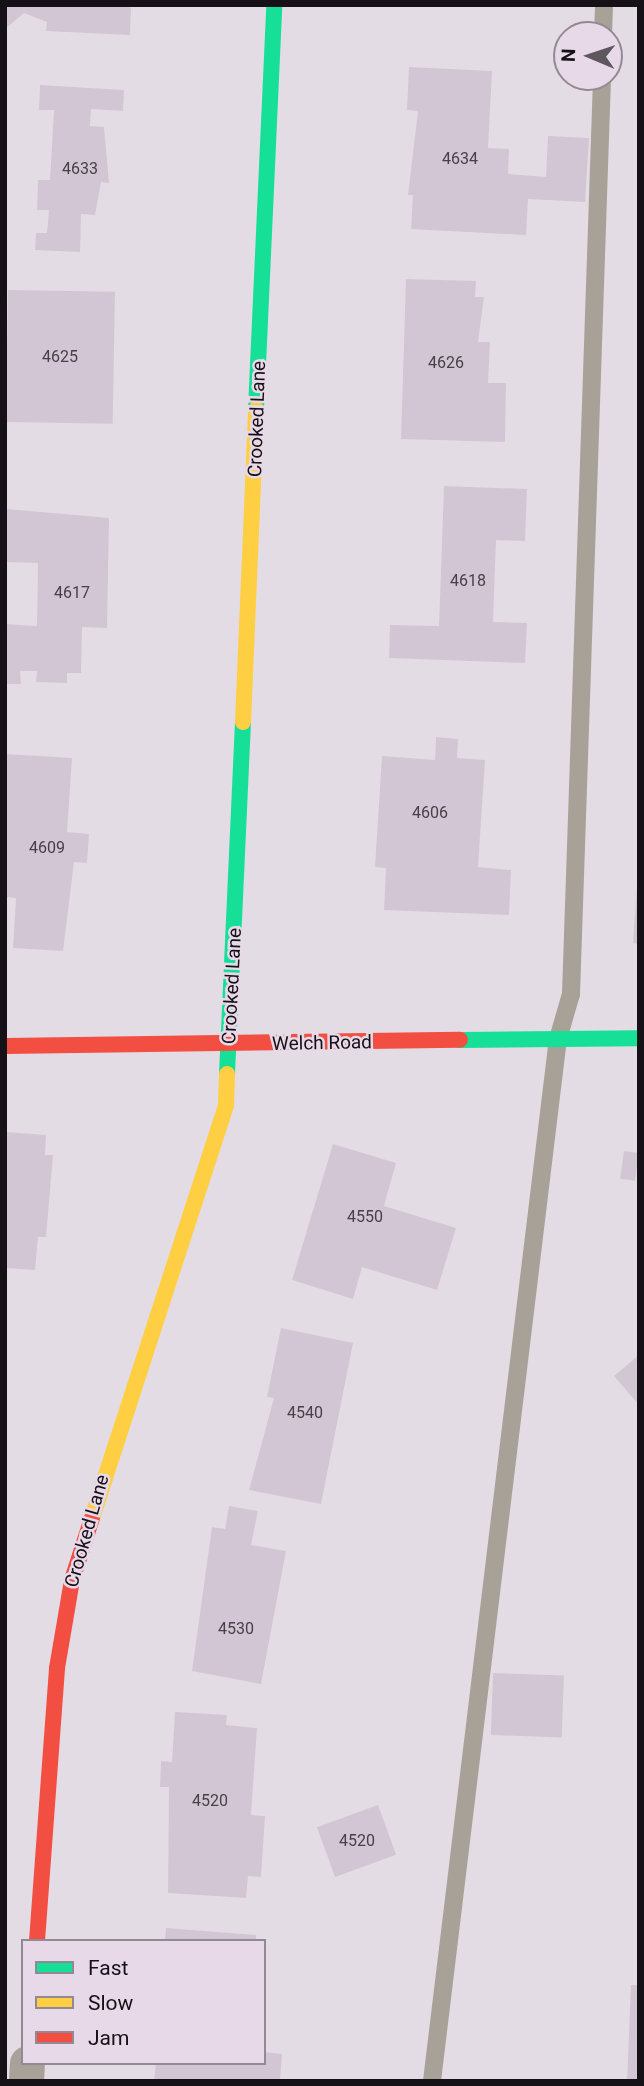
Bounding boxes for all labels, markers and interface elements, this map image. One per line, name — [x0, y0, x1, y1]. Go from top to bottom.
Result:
north arrow — [553, 21, 623, 91]
text: N — [557, 48, 580, 62]
house number: 4634 — [442, 149, 478, 169]
house number: 4633 — [62, 159, 98, 179]
house number: 4625 — [42, 347, 78, 367]
house number: 4626 — [428, 353, 464, 373]
street label: Crooked Lane — [244, 360, 270, 478]
house number: 4618 — [450, 571, 486, 591]
house number: 4617 — [54, 583, 90, 603]
house number: 4606 — [412, 803, 448, 823]
house number: 4609 — [29, 838, 65, 858]
street label: Crooked Lane — [218, 927, 246, 1045]
street label: Welch Road — [272, 1031, 372, 1055]
house number: 4550 — [347, 1207, 383, 1227]
house number: 4540 — [287, 1403, 323, 1423]
street label: Crooked Lane — [60, 1472, 114, 1590]
house number: 4530 — [218, 1619, 254, 1639]
house number: 4520 — [192, 1791, 228, 1811]
house number: 4520 — [339, 1831, 375, 1851]
legend — [21, 1939, 266, 2065]
text: Fast — [88, 1956, 128, 1980]
text: Slow — [88, 1991, 133, 2015]
text: Jam — [88, 2026, 129, 2050]

